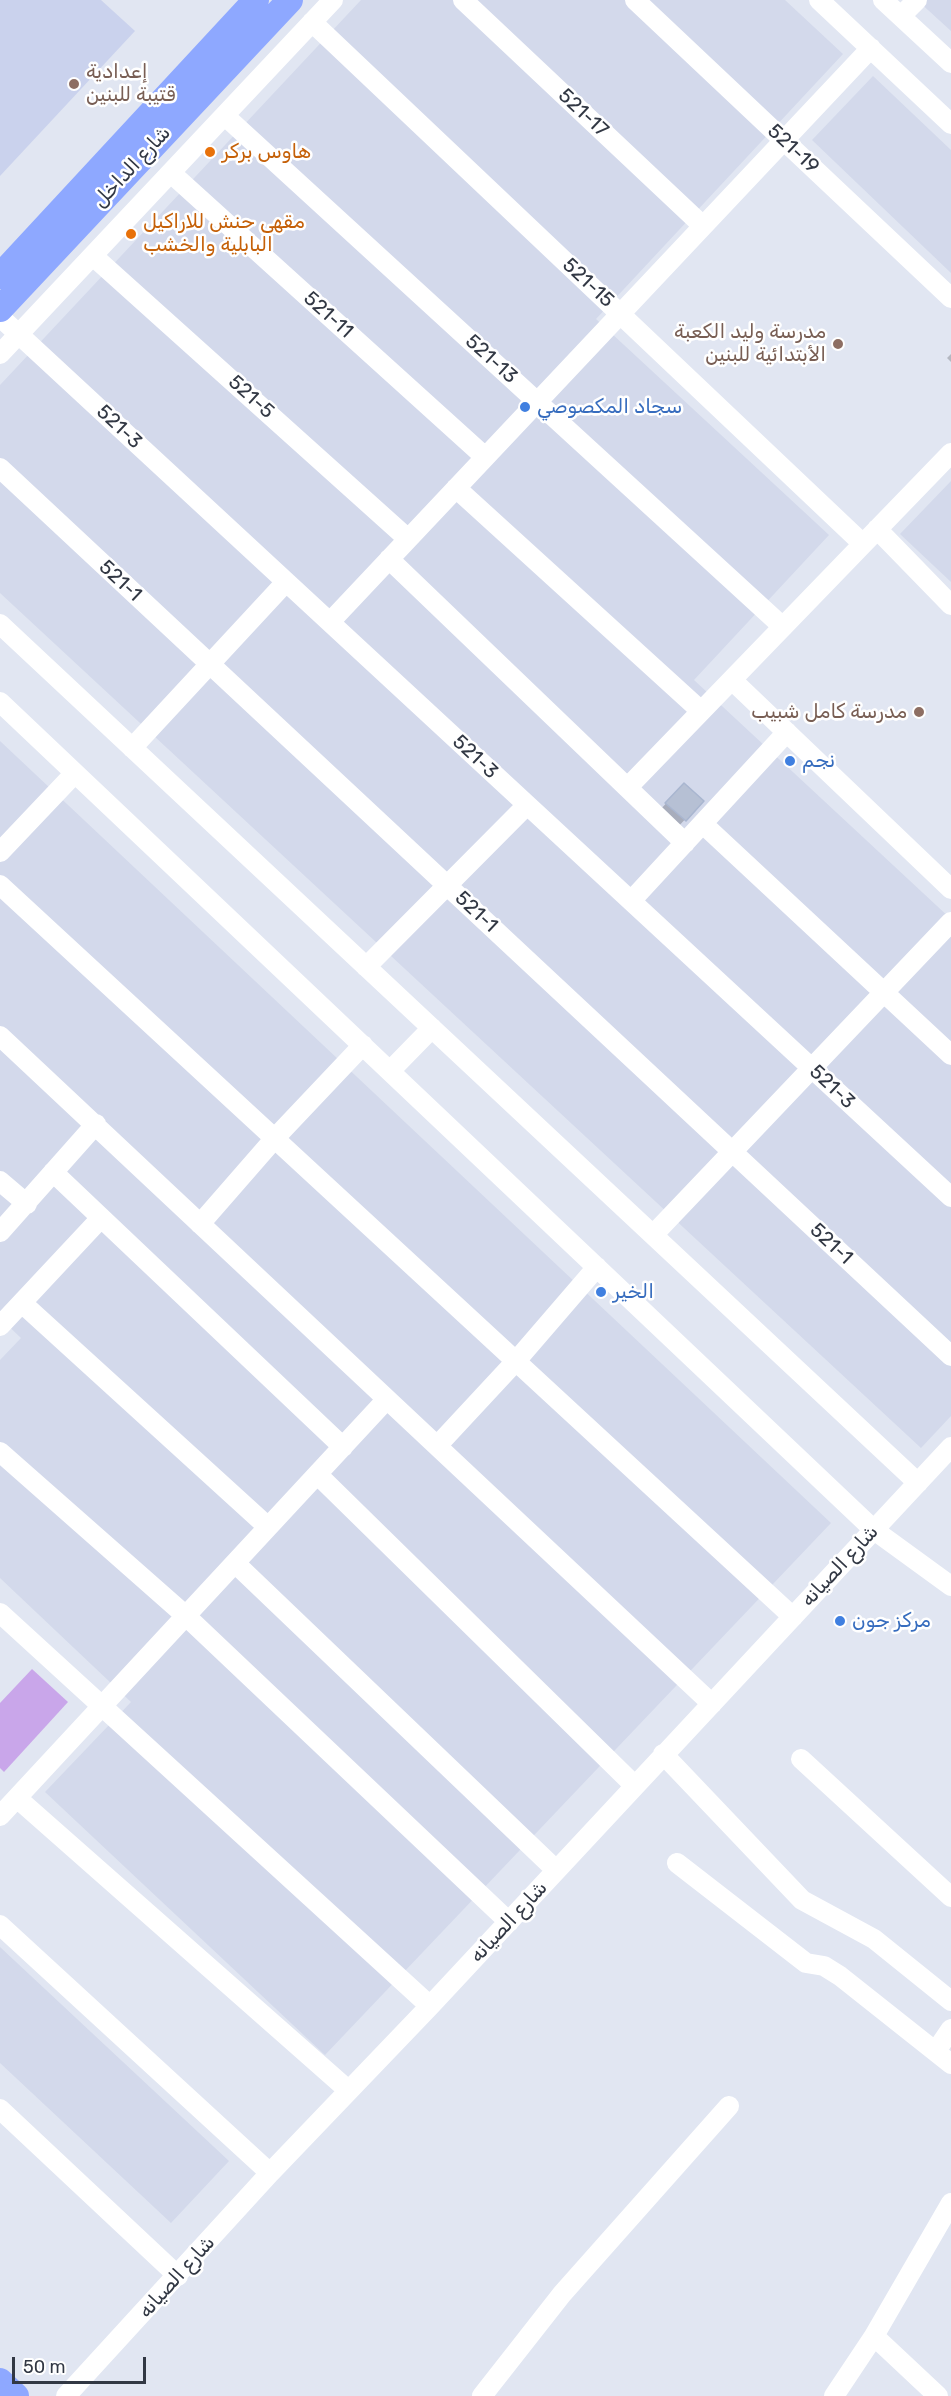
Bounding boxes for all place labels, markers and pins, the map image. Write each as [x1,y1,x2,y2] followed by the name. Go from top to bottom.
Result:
[86,60,175,107] place label: إعدادية قتيبة للبنين
[67,77,81,91] marker: إعدادية قتيبة للبنين
[222,140,311,164] place label: هاوس بركر
[203,145,217,159] marker: هاوس بركر
[143,210,305,257] place label: مقهى حنش للاراكيل البابلية والخشب
[124,227,138,241] marker: مقهى حنش للاراكيل البابلية والخشب
[674,320,826,367] place label: مدرسة وليد الكعبة الأبتدائية للبنين
[831,337,845,351] marker: مدرسة وليد الكعبة الأبتدائية للبنين
[537,395,682,419] place label: سجاد المكصوصي
[518,400,532,414] marker: سجاد المكصوصي
[751,700,907,724] place label: مدرسة كامل شبيب
[912,705,926,719] marker: مدرسة كامل شبيب
[802,749,835,773] place label: نجم
[783,754,797,768] marker: نجم
[613,1280,654,1304] place label: الخير
[594,1285,608,1299] marker: الخير
[852,1609,931,1633] place label: مركز جون
[833,1614,847,1628] marker: مركز جون

